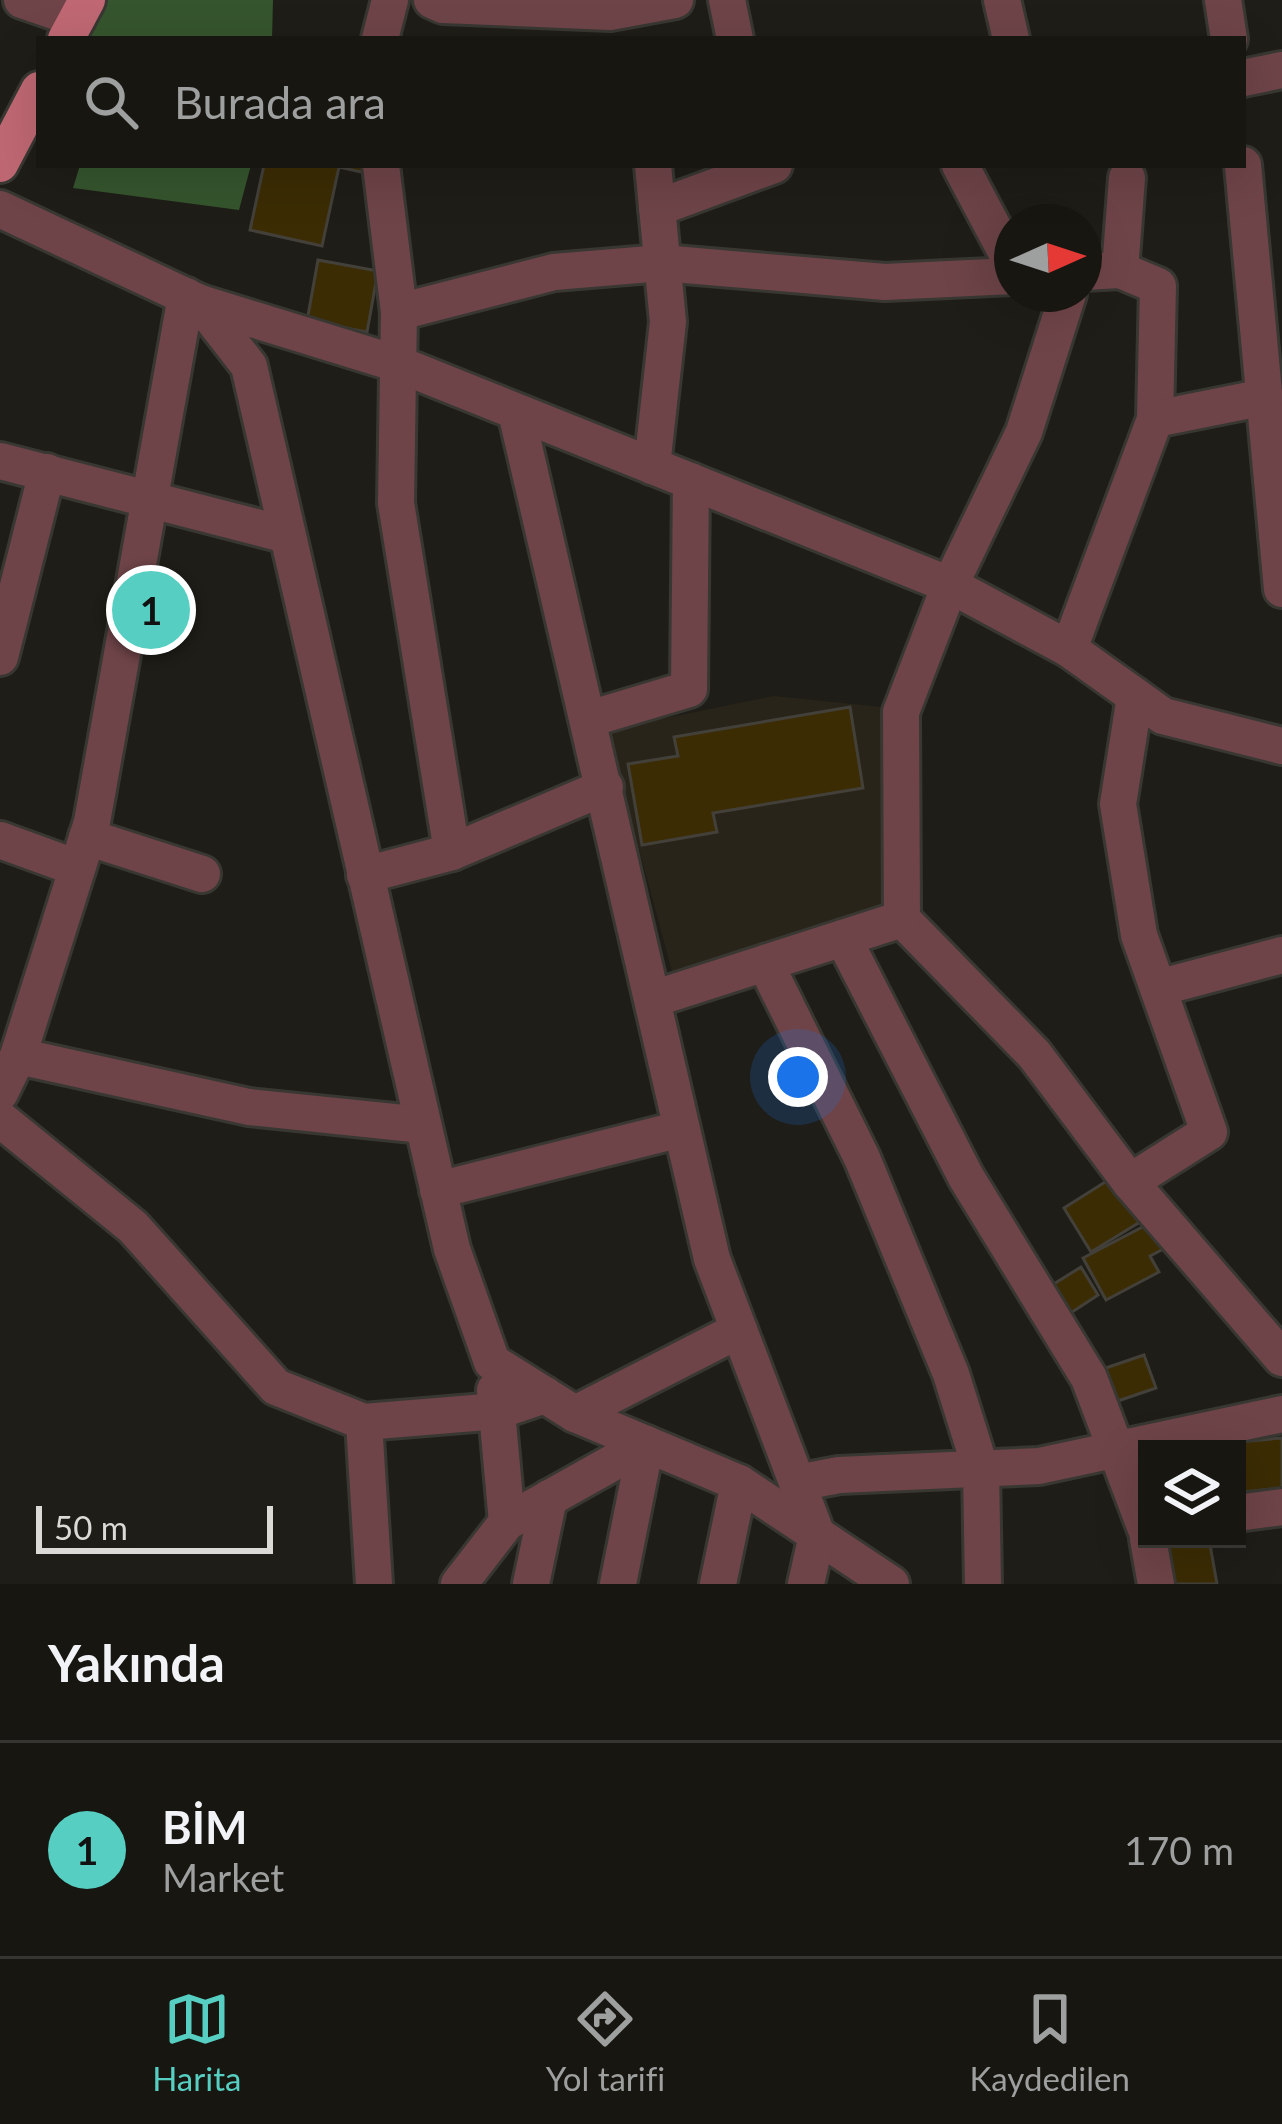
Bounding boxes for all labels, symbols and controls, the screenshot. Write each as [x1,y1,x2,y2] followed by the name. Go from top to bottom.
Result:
[36,36,1246,168] search box
[78,69,144,135] icon: search
[174,75,386,129] text: Burada ara
[994,204,1102,312] north arrow
[112,565,190,655] pin: 1
[768,1047,828,1107] your location
[1138,1440,1246,1548] map controls
[1138,1440,1246,1548] button: layers
[36,1500,273,1553] scale bar
[54,1507,128,1547] text: 50 m
[48,1632,225,1693] text: Yakında
[162,1800,248,1854] text: BİM
[76,1827,98,1873] text: 1
[1124,1827,1234,1873] text: 170 m
[162,1854,284,1900] text: Market
[152,1986,241,2098] tab: Harita
[546,1986,665,2098] tab: Yol tarifi
[970,1986,1130,2098] tab: Kaydedilen

